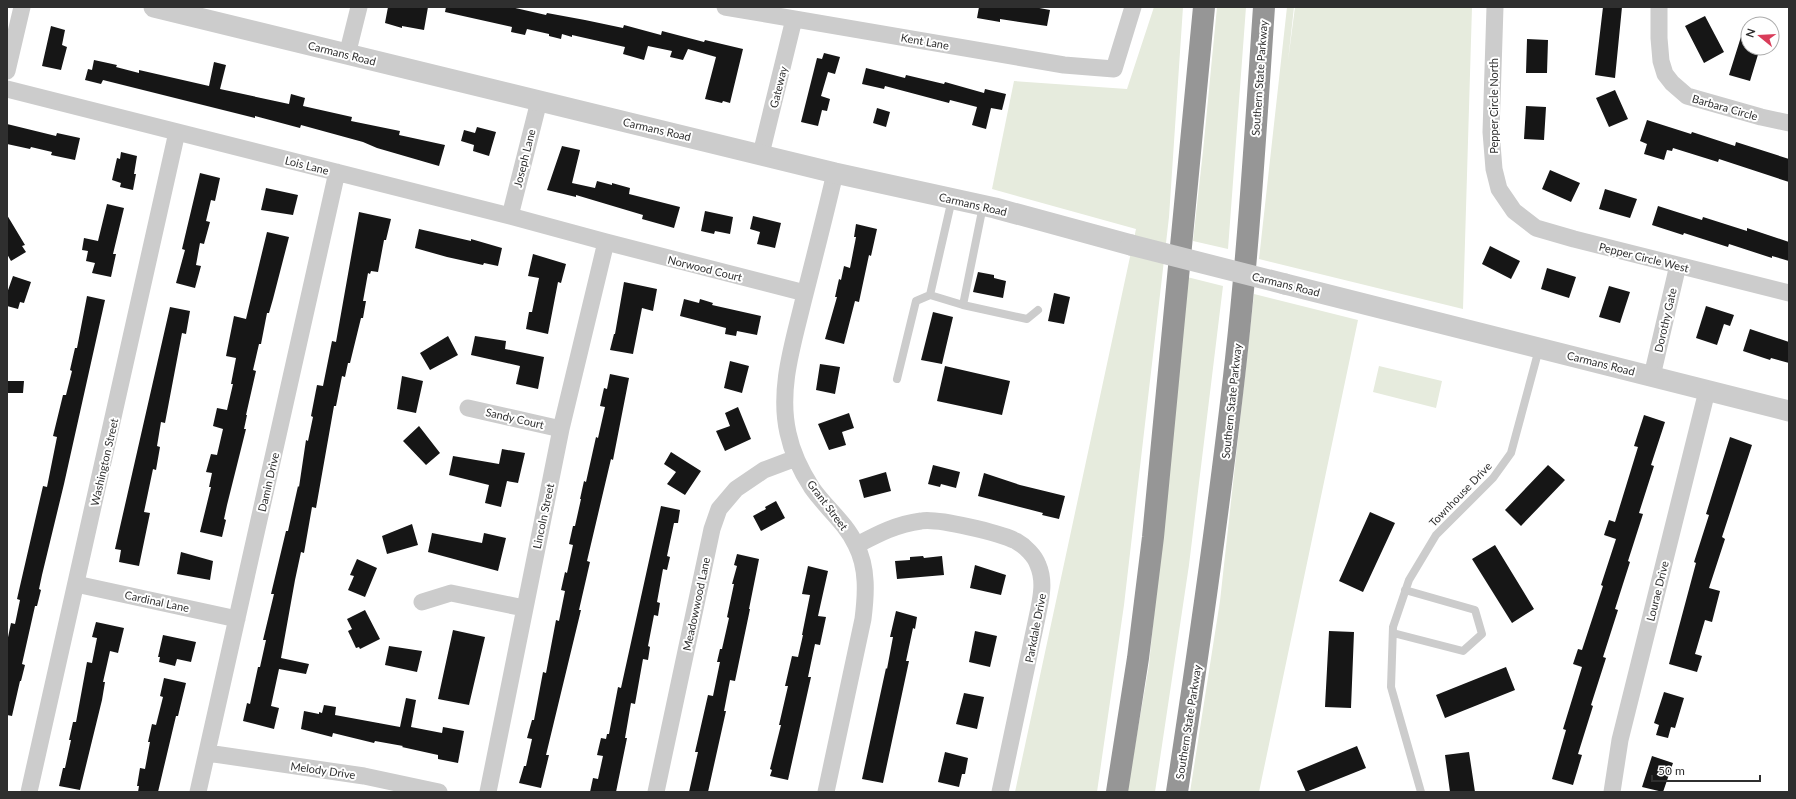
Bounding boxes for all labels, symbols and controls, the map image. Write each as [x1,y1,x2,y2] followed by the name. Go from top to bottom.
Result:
[1740,16,1780,56] north arrow
[1248,19,1270,136] street label: Southern State Parkway
[1743,27,1758,39] text: N
[900,30,950,52] street label: Kent Lane
[307,38,377,68] street label: Carmans Road
[1487,58,1500,154] street label: Pepper Circle North
[767,64,790,109] street label: Gateway
[1691,91,1760,123] street label: Barbara Circle
[622,115,692,143] street label: Carmans Road
[511,127,538,188] street label: Joseph Lane
[284,153,330,177] street label: Lois Lane
[938,190,1008,218] street label: Carmans Road
[1598,240,1690,274] street label: Pepper Circle West
[667,252,744,284] street label: Norwood Court
[1251,269,1321,299] street label: Carmans Road
[1651,286,1679,353] street label: Dorothy Gate
[1218,342,1244,459] street label: Southern State Parkway
[1566,348,1636,378] street label: Carmans Road
[485,405,545,431] street label: Sandy Court
[88,417,120,507] street label: Washington Street
[255,451,281,513] street label: Damin Drive
[1426,459,1494,529] street label: Townhouse Drive
[805,477,851,533] street label: Grant Street
[530,482,556,550] street label: Lincoln Street
[680,556,712,652] street label: Meadowwood Lane
[1643,559,1671,623] street label: Lourae Drive
[124,588,191,614] street label: Cardinal Lane
[1022,592,1048,664] street label: Parkdale Drive
[1173,663,1204,780] street label: Southern State Parkway
[1652,757,1760,783] scale bar
[290,759,356,781] street label: Melody Drive
[1658,763,1685,778] text: 50 m

